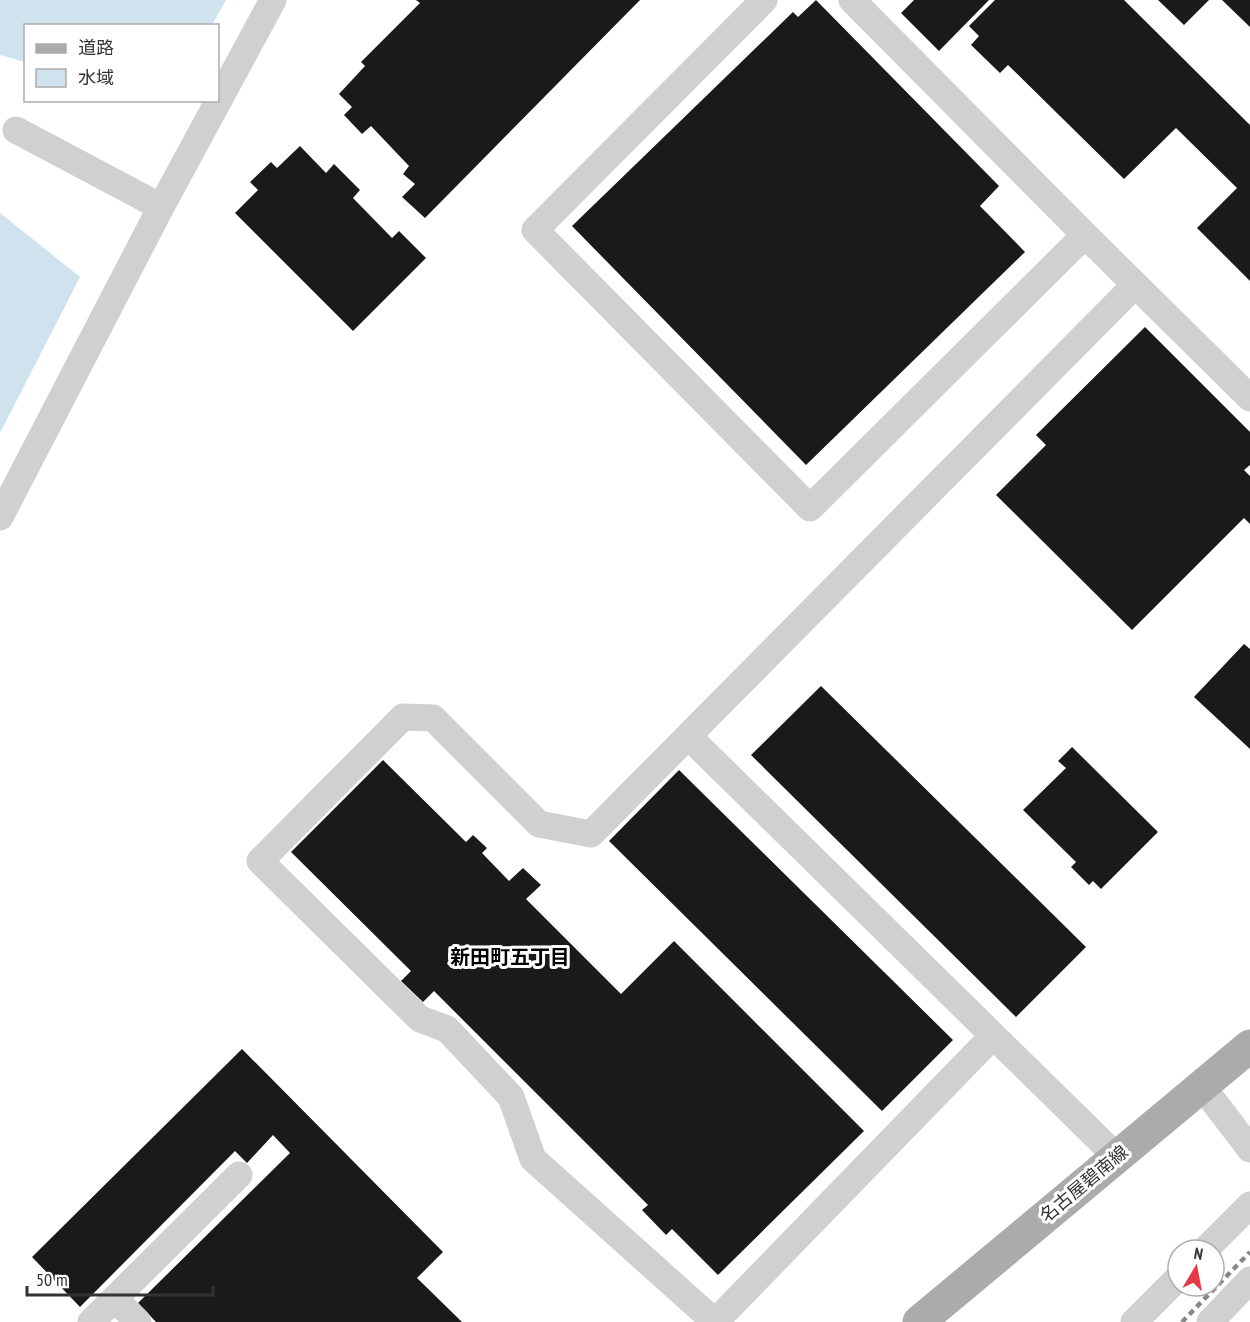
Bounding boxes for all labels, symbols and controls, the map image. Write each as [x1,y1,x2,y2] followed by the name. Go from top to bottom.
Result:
[24,24,219,102] legend
[78,36,114,59] text: 道路
[78,66,114,89] text: 水域
[450,944,570,970] district label: 新田町五丁目
[1035,1140,1132,1227] street label: 名古屋碧南線
[1166,1238,1226,1298] north arrow
[1193,1243,1205,1264] text: N
[27,1259,213,1297] scale bar
[36,1268,68,1291] text: 50 m

